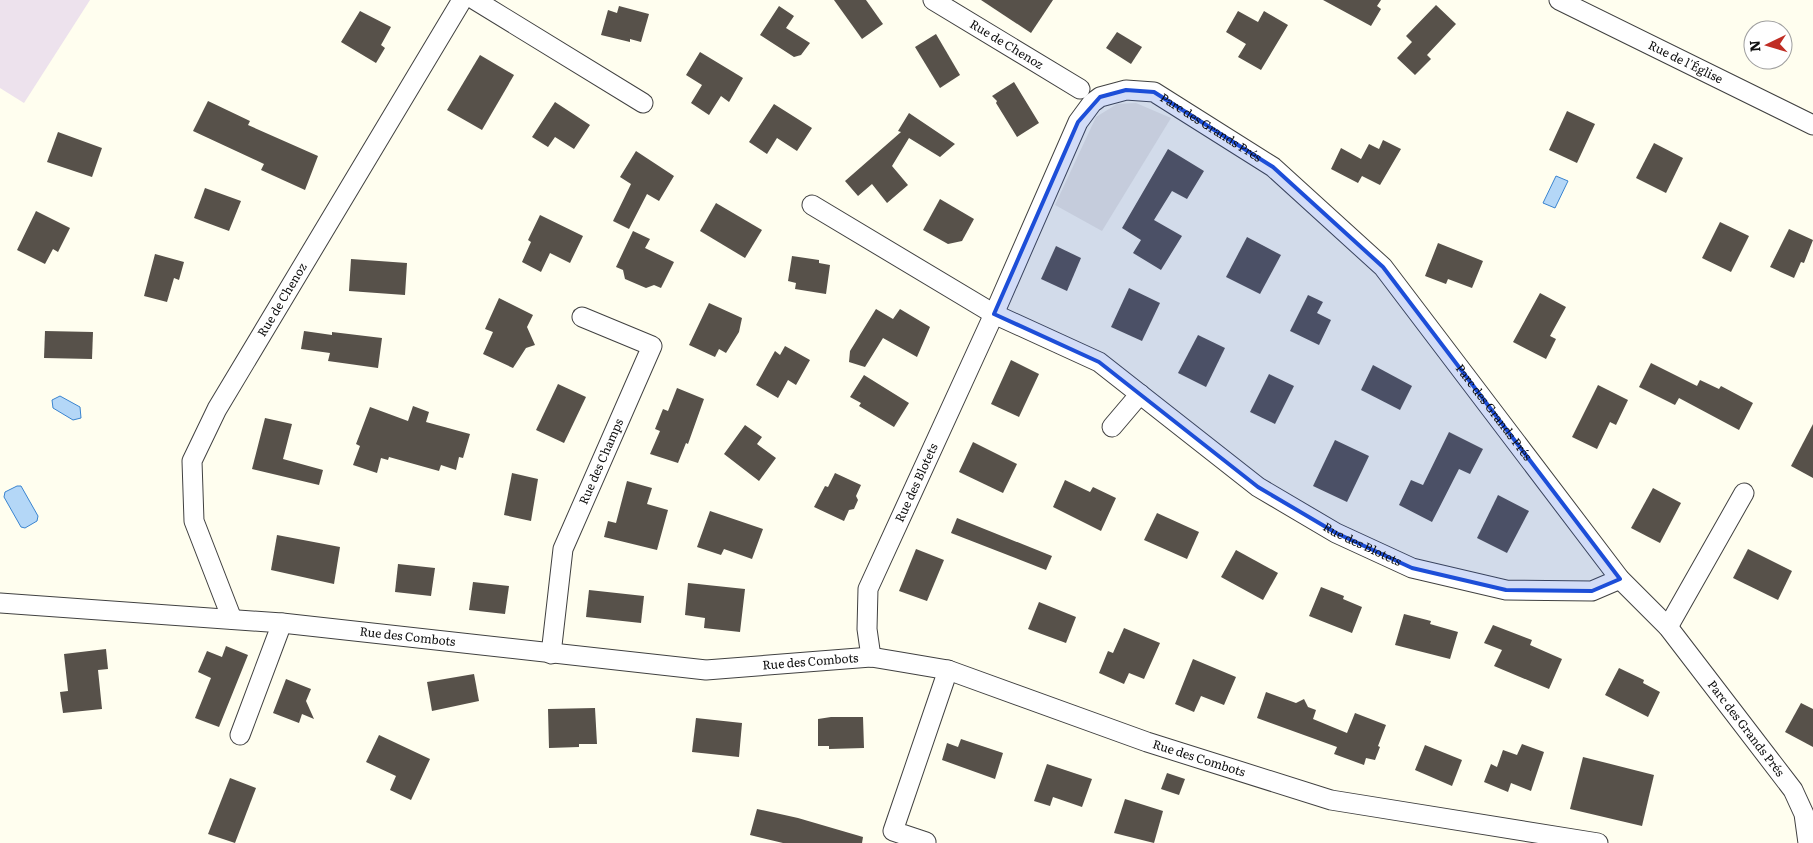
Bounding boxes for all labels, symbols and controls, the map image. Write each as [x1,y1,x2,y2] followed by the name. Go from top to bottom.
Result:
[967,14,1047,73] street label: Rue de Chenoz
[1743,20,1793,70] north arrow
[1646,35,1726,87] street label: Rue de l'Église
[1744,39,1765,53] text: N
[1157,88,1266,166] street label: Parc des Grands Prés
[252,259,311,340] street label: Rue de Chenoz
[1452,360,1537,464] street label: Parc des Grands Prés
[574,415,627,507] street label: Rue des Champs
[890,440,942,525] street label: Rue des Blotets
[1320,517,1405,570] street label: Rue des Blotets
[359,622,457,650] street label: Rue des Combots
[762,648,860,674] street label: Rue des Combots
[1704,676,1790,780] street label: Parc des Grands Prés
[1151,734,1248,781] street label: Rue des Combots

